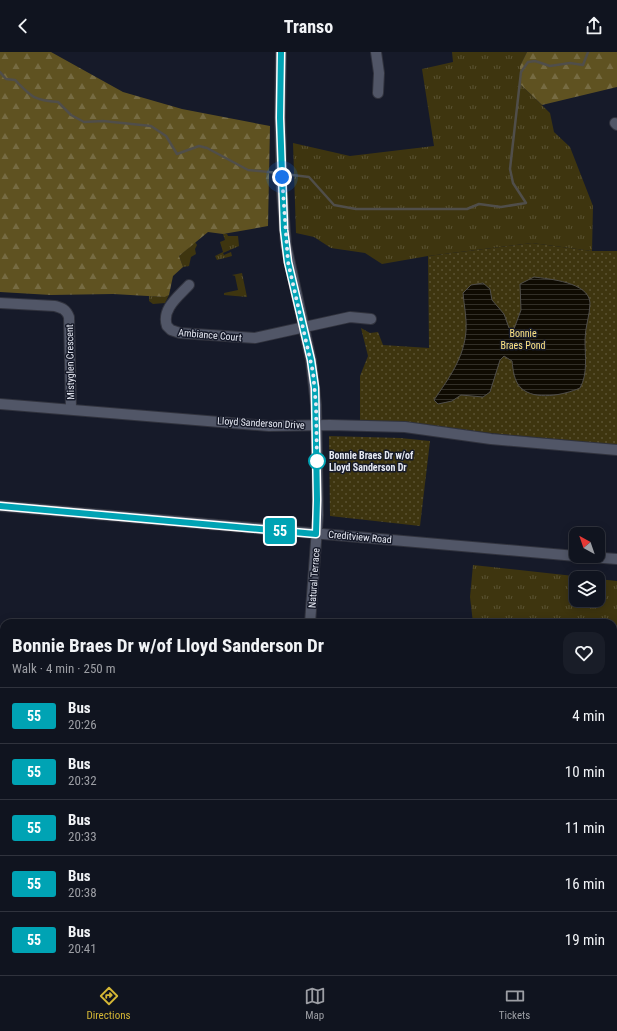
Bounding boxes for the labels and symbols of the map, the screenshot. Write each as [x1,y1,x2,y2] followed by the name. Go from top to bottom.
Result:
[272,167,292,187] your location
[64,324,76,400] street label: Mistyglen Crescent
[178,327,242,343] street label: Ambiance Court
[501,328,546,351] park label: Bonnie Braes Pond
[217,415,305,431] street label: Lloyd Sanderson Drive
[329,450,414,473] place label: Bonnie Braes Dr w/of Lloyd Sanderson Dr
[308,452,326,470] marker: Bonnie Braes Dr w/of Lloyd Sanderson Dr
[262,518,298,544] line badge: 55
[569,527,605,563] north arrow
[328,529,392,545] street label: Creditview Road
[306,547,322,608] street label: Natural Terrace

